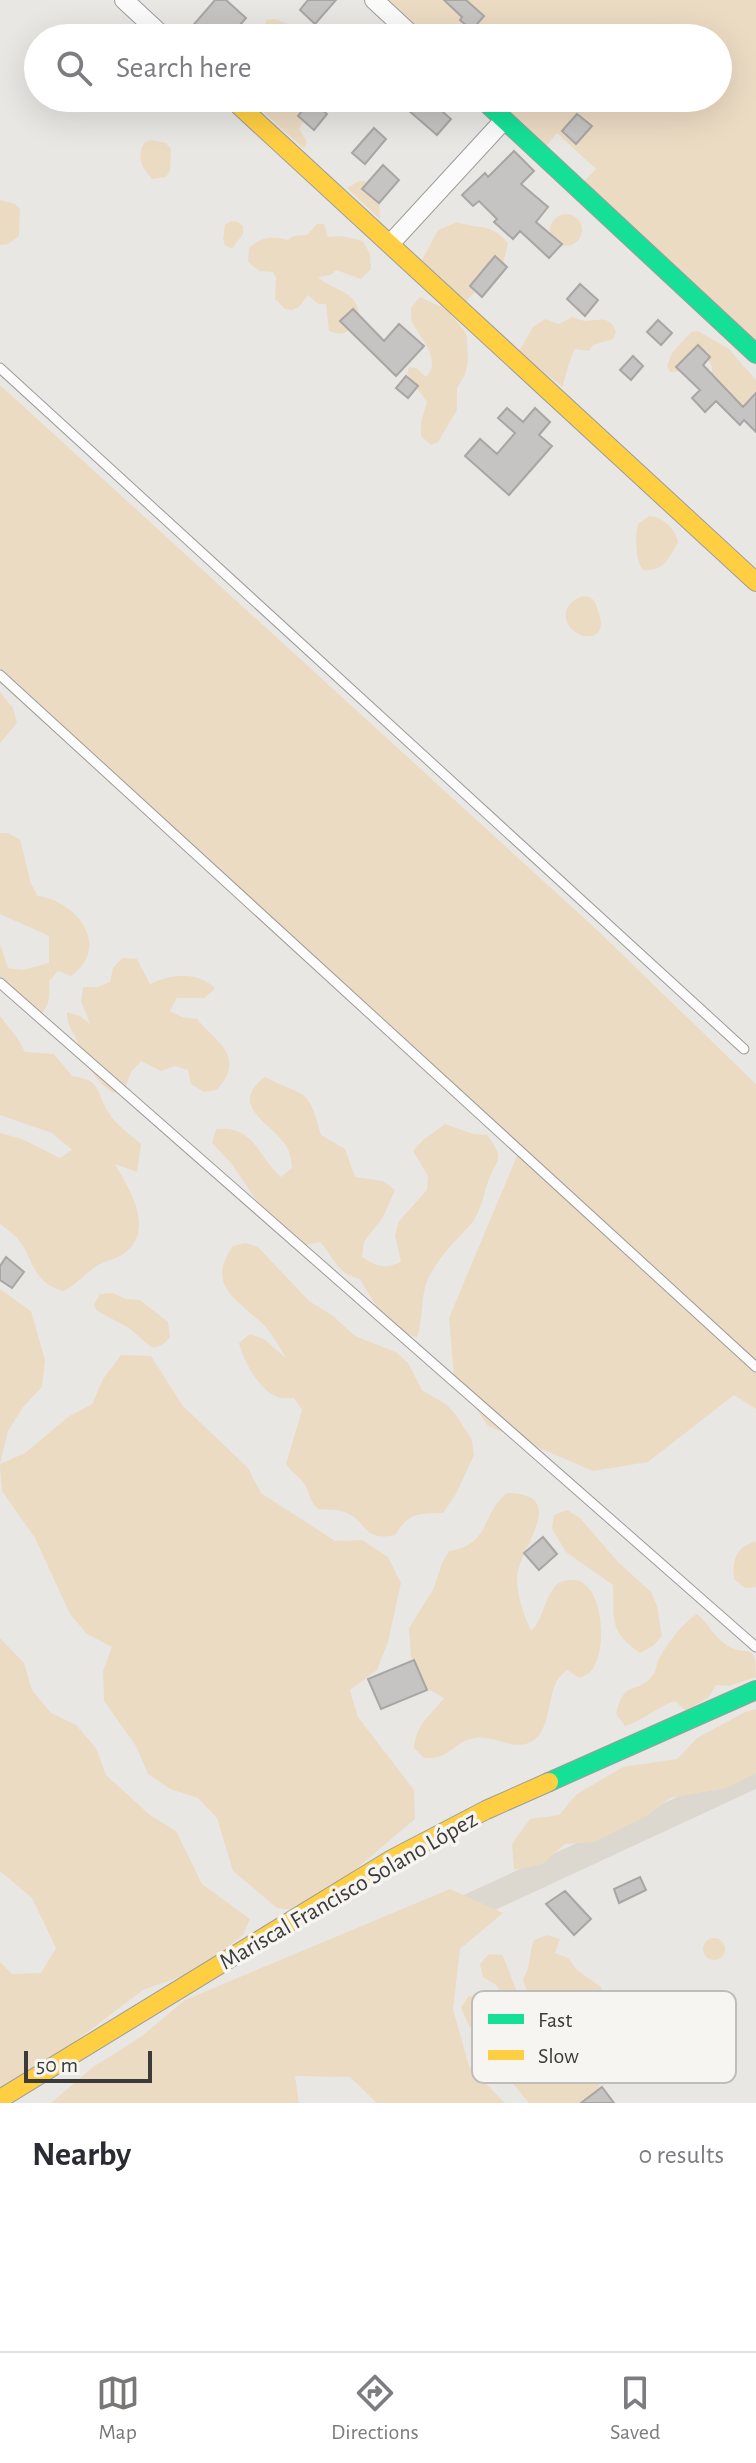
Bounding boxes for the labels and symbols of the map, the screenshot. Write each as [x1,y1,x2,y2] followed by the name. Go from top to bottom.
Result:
[216,1807,482,1975] street label: Mariscal Francisco Solano López
[472,1991,736,2083] legend
[538,2009,572,2031] text: Fast
[538,2045,579,2067] text: Slow
[24,2047,152,2083] scale bar

